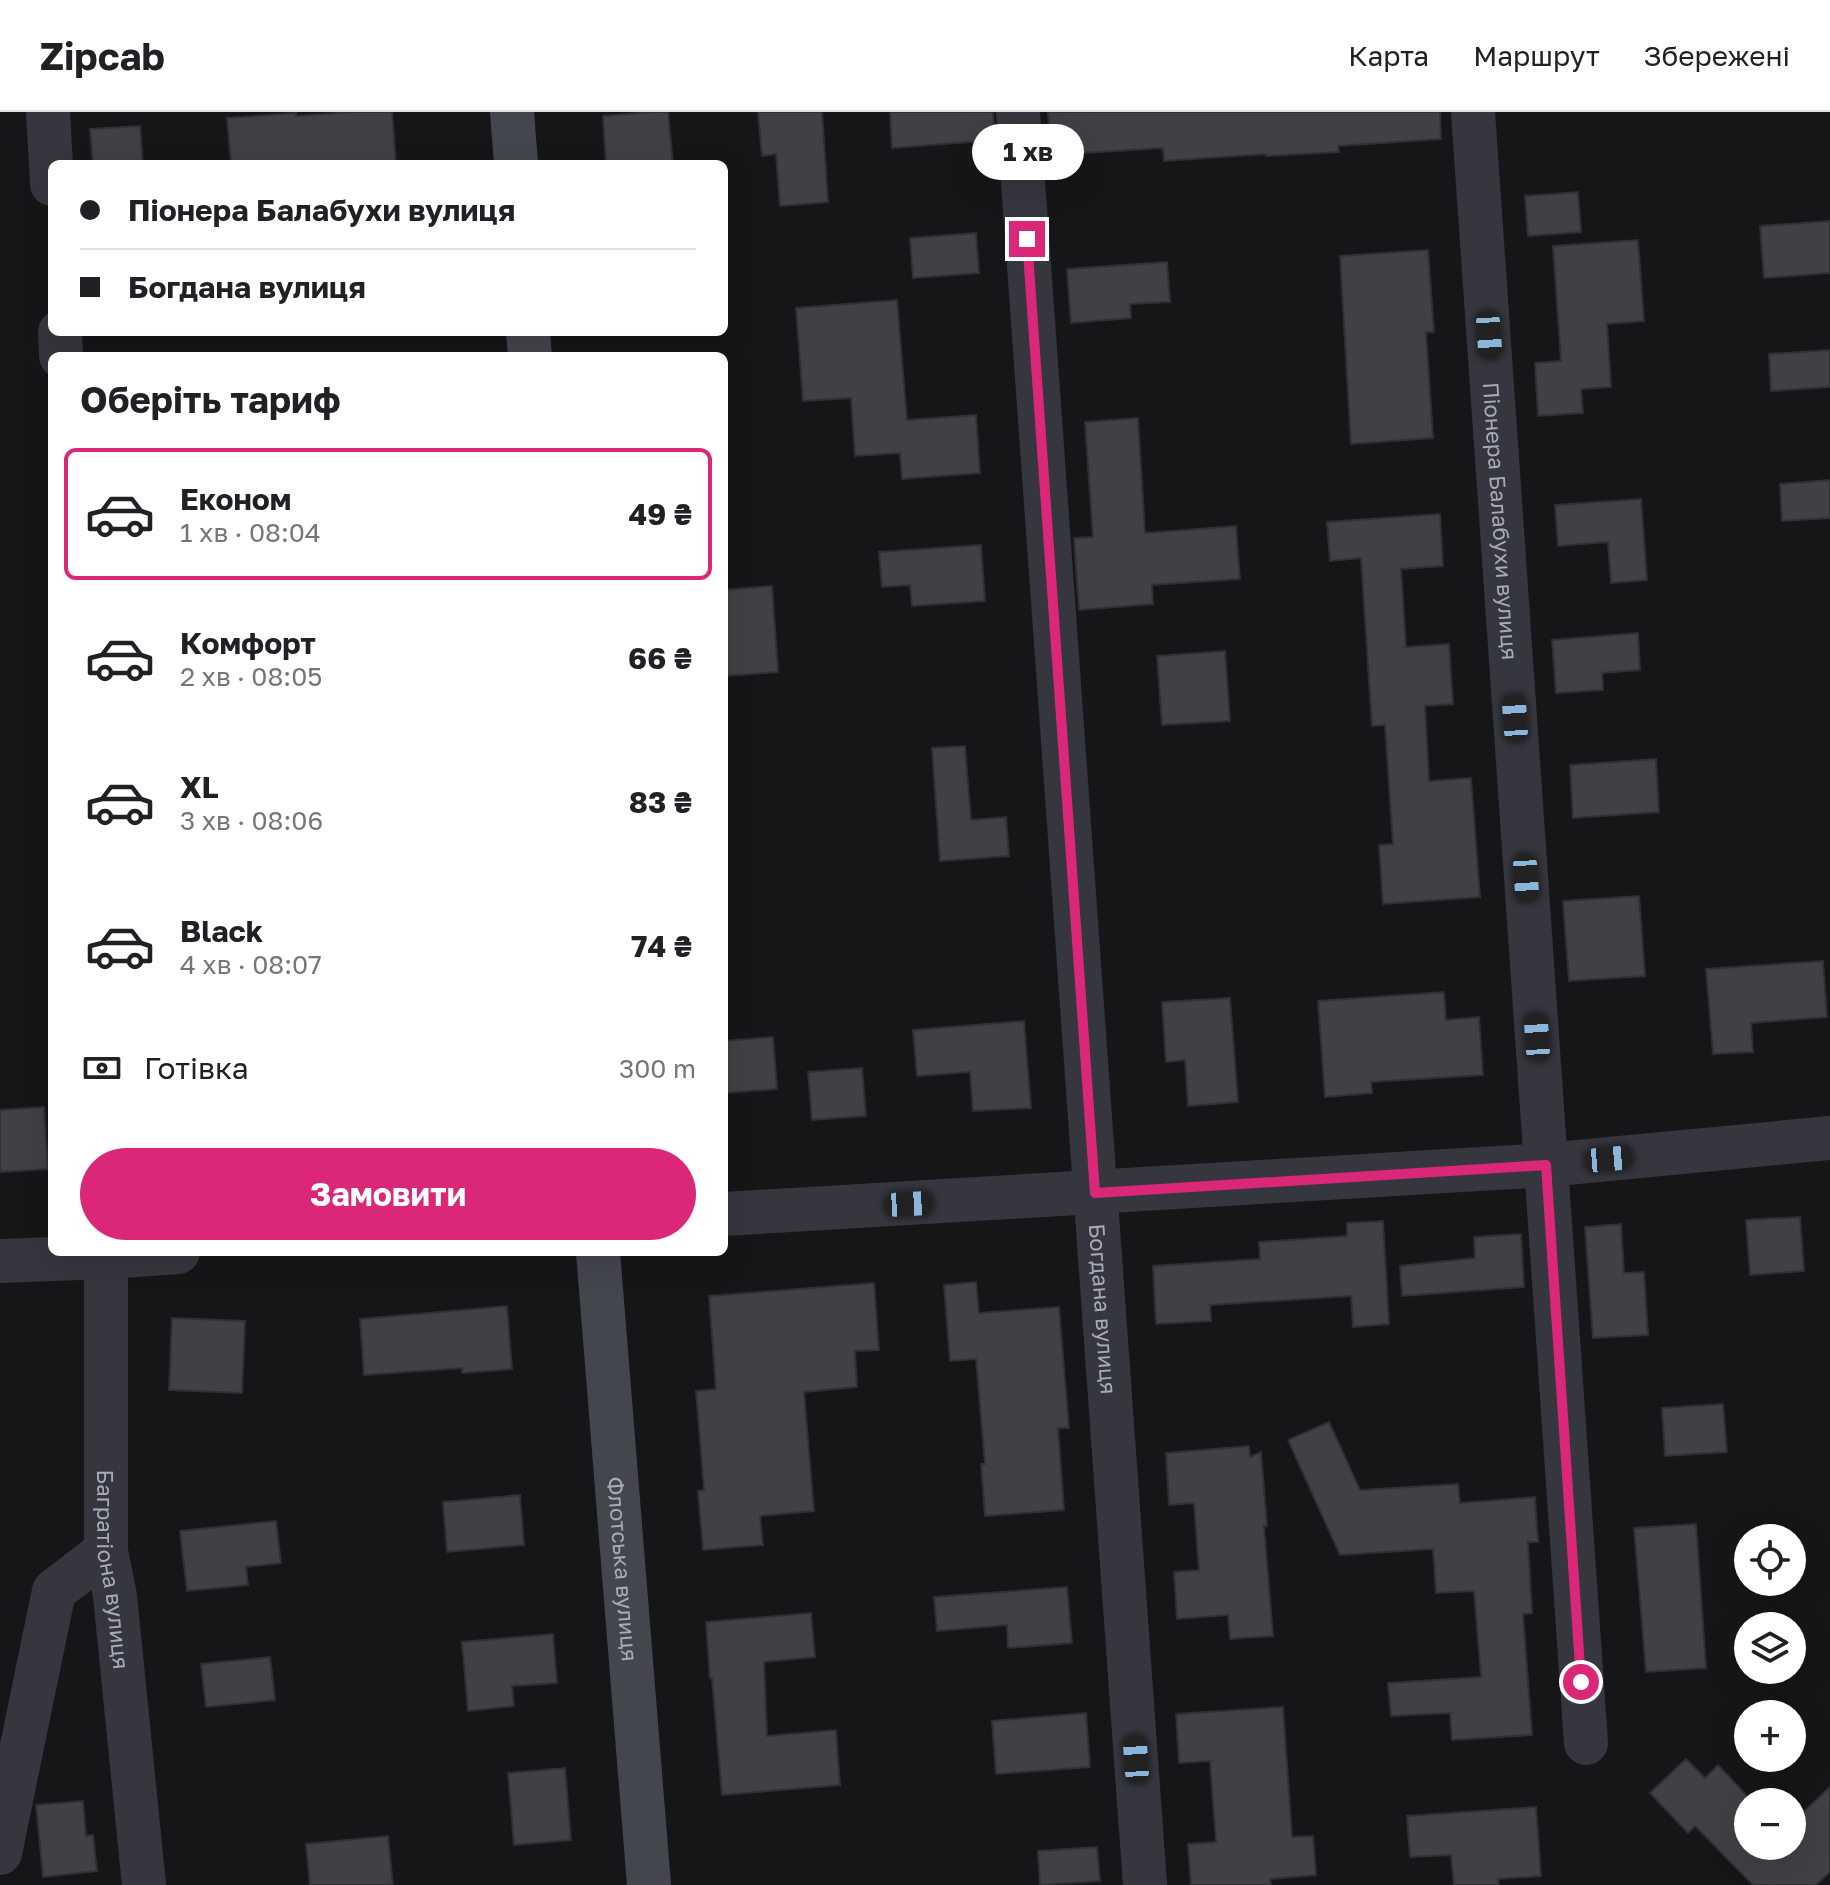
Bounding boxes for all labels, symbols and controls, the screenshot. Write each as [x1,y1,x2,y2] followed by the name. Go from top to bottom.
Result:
[40,33,165,78] text: Zipcab
[1348,39,1429,72] text: Карта
[1473,39,1600,72] text: Маршрут
[1644,39,1790,72] text: Збережені
[971,123,1083,179] callout: 1 хв
[1003,136,1053,167] text: 1 хв
[128,192,515,228] text: Піонера Балабухи вулиця
[1009,221,1045,257] route end
[128,269,366,305] text: Богдана вулиця
[1475,310,1503,360] car
[80,378,341,421] text: Оберіть тариф
[1478,381,1524,661] street label: Піонера Балабухи вулиця
[84,478,156,550] icon: car
[180,481,291,517] text: Економ
[628,496,692,532] text: 49 ₴
[180,517,321,548] text: 1 хв · 08:04
[84,622,156,694] icon: car
[180,625,316,661] text: Комфорт
[628,640,692,676] text: 66 ₴
[180,661,322,692] text: 2 хв · 08:05
[1501,693,1529,743] car
[84,766,156,838] icon: car
[180,769,219,805] text: XL
[629,784,692,820] text: 83 ₴
[180,805,323,836] text: 3 хв · 08:06
[1512,853,1540,903] car
[84,910,156,982] icon: car
[180,913,263,949] text: Black
[631,928,692,964] text: 74 ₴
[180,949,322,980] text: 4 хв · 08:07
[1523,1012,1551,1062] car
[80,1046,124,1090] icon: cash
[144,1050,249,1086] text: Готівка
[619,1053,696,1084] text: 300 m
[1584,1145,1634,1173] car
[80,1148,696,1240] button: Замовити
[884,1191,934,1217] car
[1084,1223,1123,1395] street label: Богдана вулиця
[92,1470,136,1671] street label: Багратіона вулиця
[603,1476,644,1662] street label: Флотська вулиця
[1734,1524,1806,1860] map controls
[1734,1524,1806,1596] button: locate
[1734,1612,1806,1684] button: layers
[1563,1664,1599,1700] route start
[1734,1700,1806,1772] button: +
[1122,1734,1150,1784] car
[1734,1788,1806,1860] button: −

